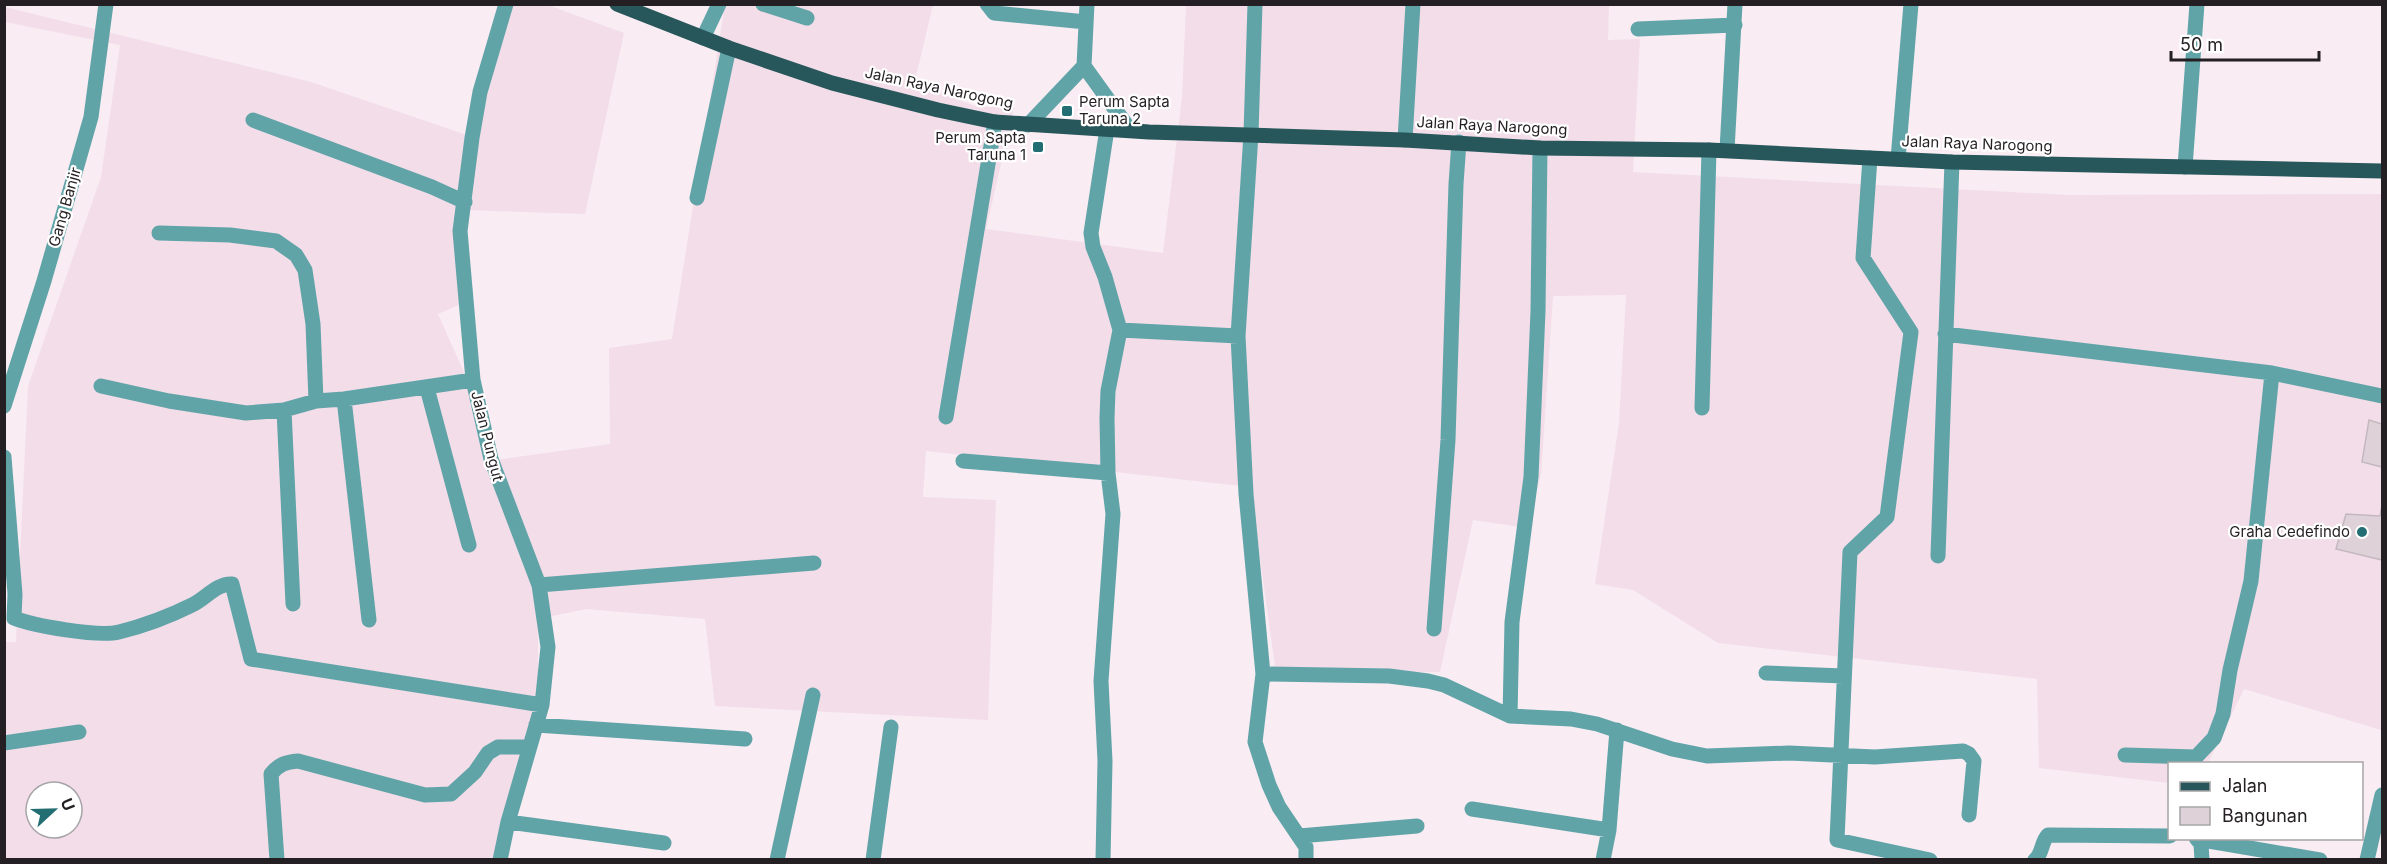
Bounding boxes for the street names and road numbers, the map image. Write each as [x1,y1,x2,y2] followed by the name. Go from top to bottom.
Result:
[863,62,1015,113] street label: Jalan Raya Narogong
[1416,112,1568,139] street label: Jalan Raya Narogong
[1901,131,2053,156] street label: Jalan Raya Narogong
[44,165,85,249] street label: Gang Banjir
[467,389,508,483] street label: Jalan Pungut

